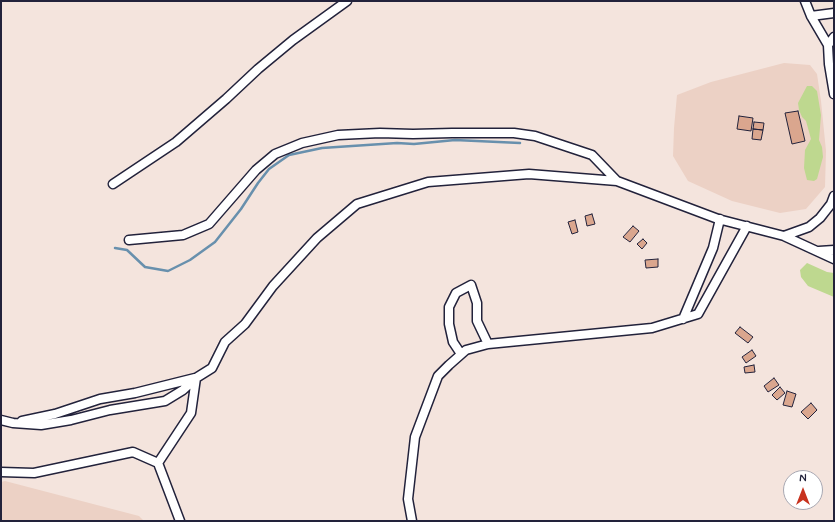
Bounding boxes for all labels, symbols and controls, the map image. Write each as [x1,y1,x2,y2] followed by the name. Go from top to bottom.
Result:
[783,470,823,510] north arrow
[799,472,807,486] text: N

